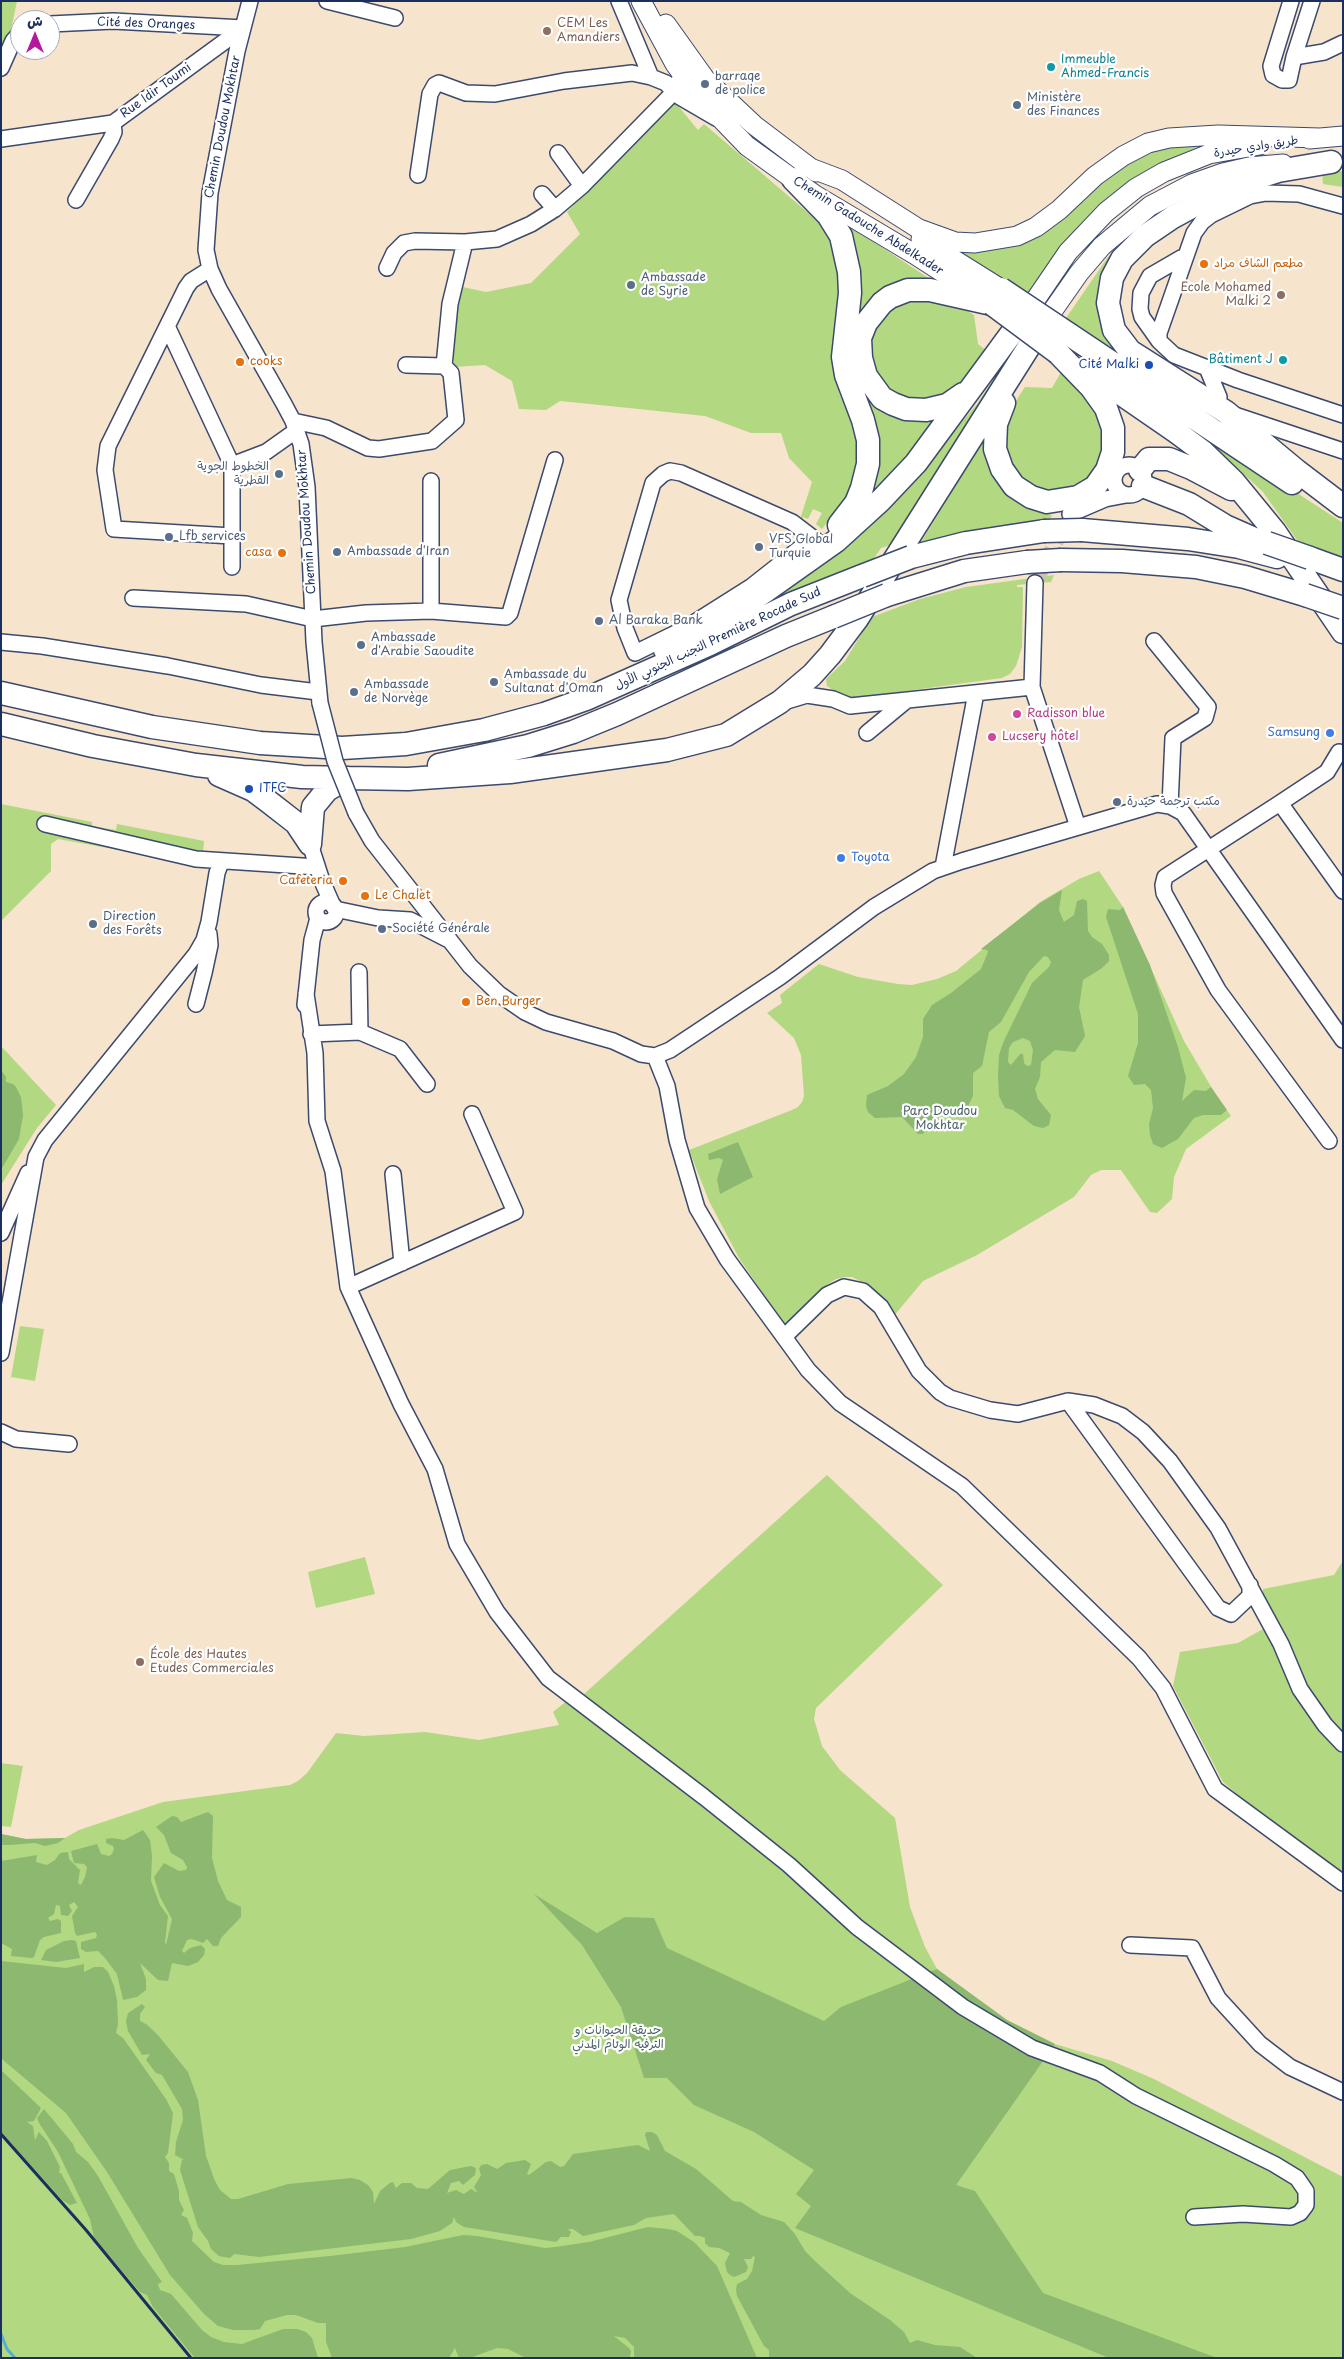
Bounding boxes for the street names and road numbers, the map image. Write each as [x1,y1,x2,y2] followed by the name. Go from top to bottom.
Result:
[97,15,195,33] street label: Cité des Oranges
[202,54,244,200] street label: Chemin Doudou Mokhtar
[118,60,194,122] street label: Rue Idir Toumi
[1213,133,1299,161] street label: طريق وادي حيدرة
[790,174,946,278] street label: Chemin Gadouche Abdelkader
[295,449,319,595] street label: Chemin Doudou Mokhtar
[613,585,823,693] street label: التجنب الجنوبي الأول Première Rocade Sud

